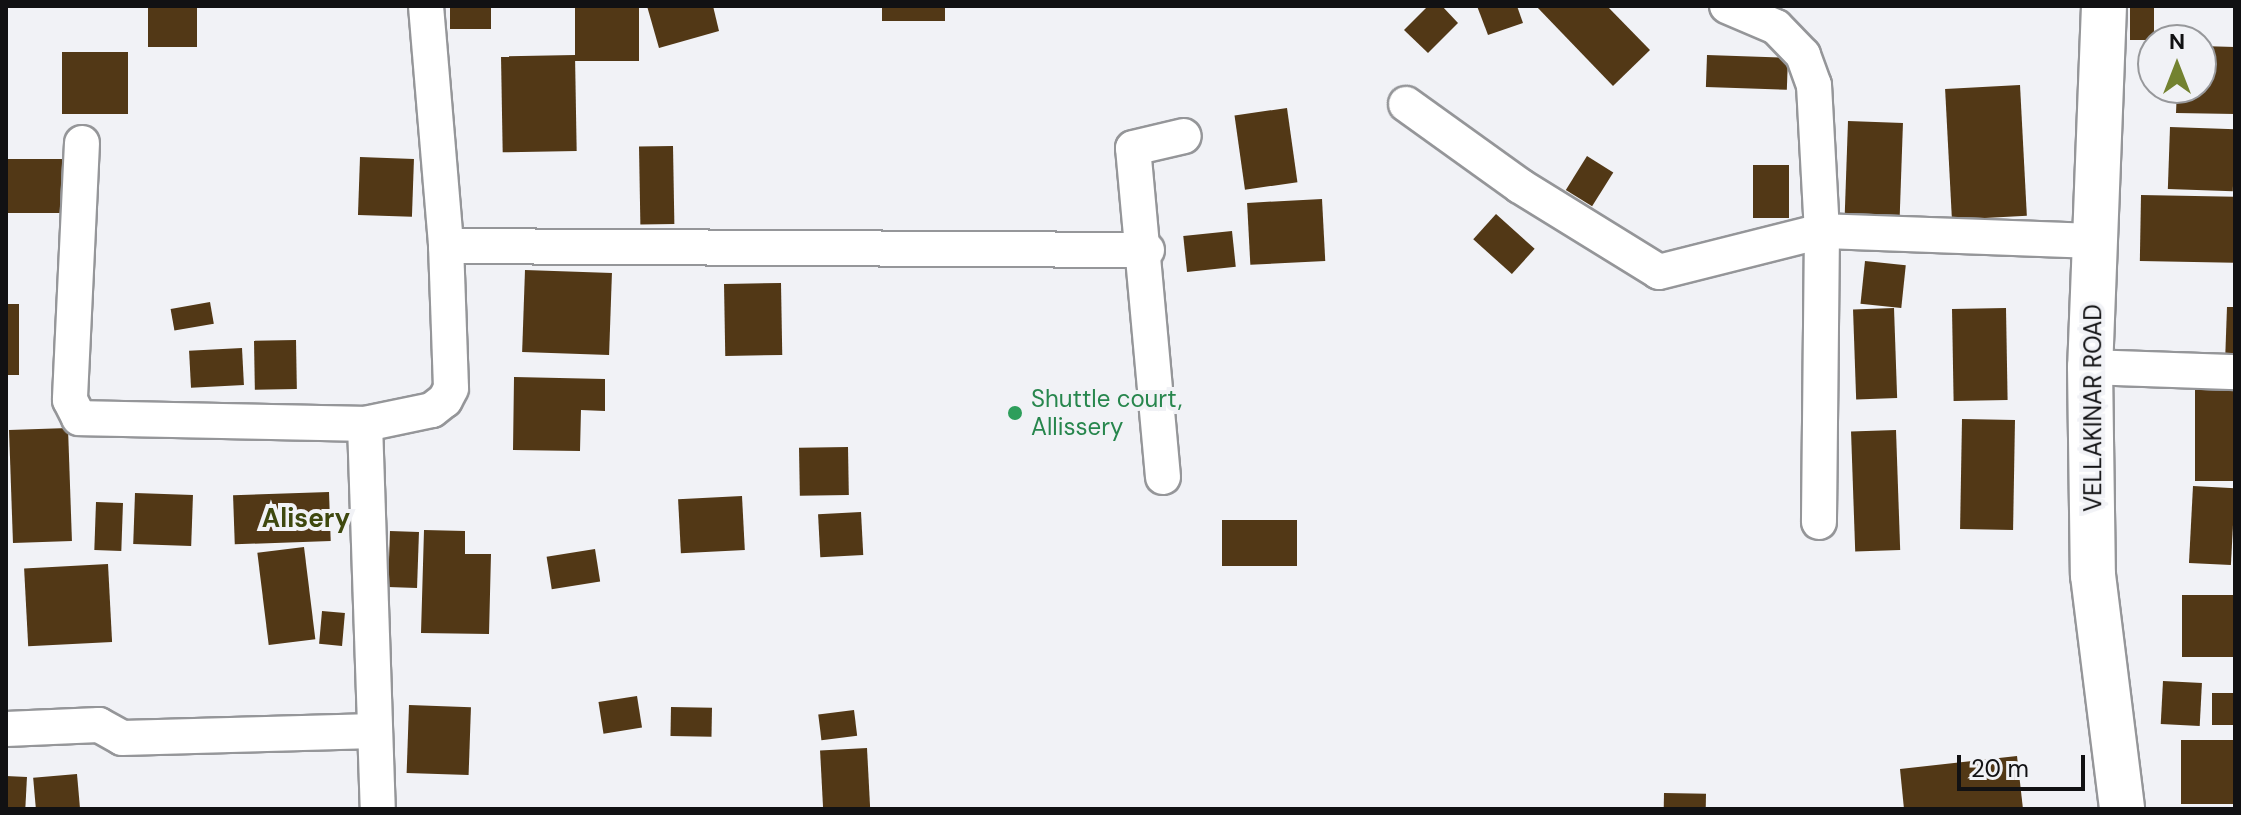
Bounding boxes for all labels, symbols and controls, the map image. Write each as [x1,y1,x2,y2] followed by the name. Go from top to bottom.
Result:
[2137,24,2217,104] north arrow
[2169,27,2185,56] text: N
[2079,304,2107,512] street label: VELLAKINAR ROAD
[1031,385,1182,441] place label: Shuttle court, Allissery
[1006,404,1024,422] marker: Shuttle court, Allissery
[262,503,350,535] district label: Alisery
[1961,739,2089,789] scale bar
[1971,753,2029,784] text: 20 m

